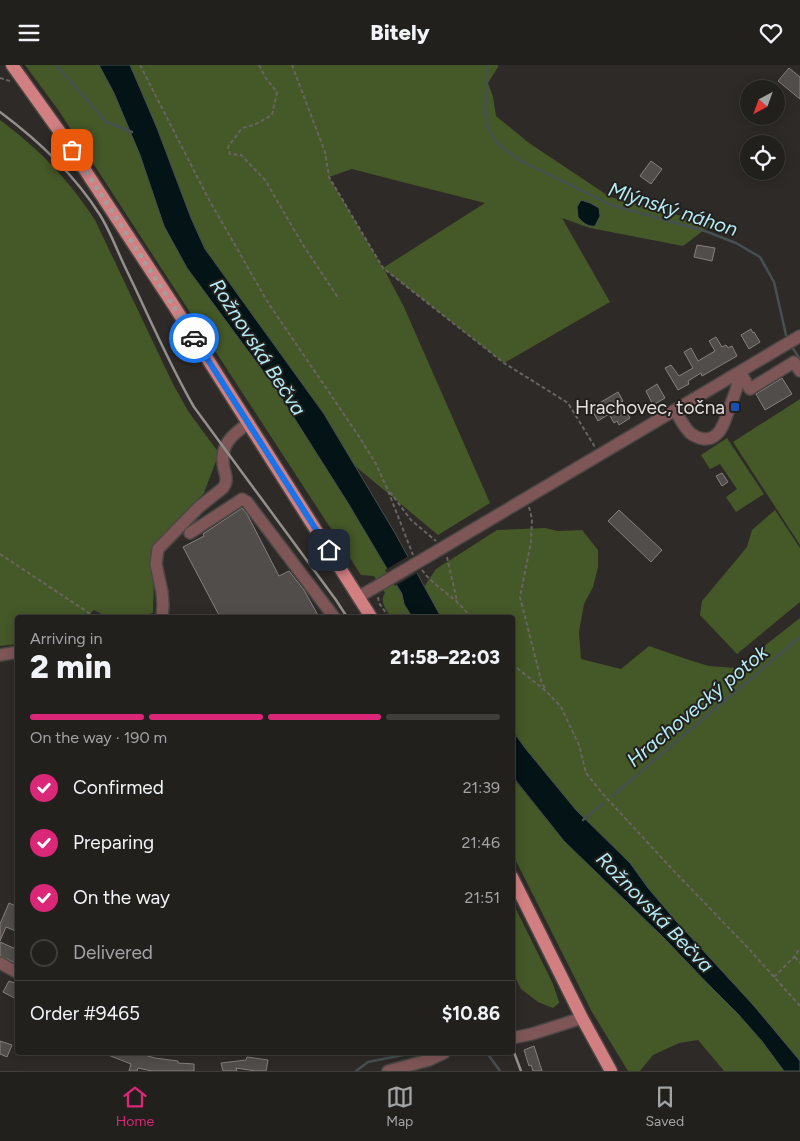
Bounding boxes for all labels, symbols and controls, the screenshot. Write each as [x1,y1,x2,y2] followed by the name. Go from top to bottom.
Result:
[15,19,43,47] icon: menu
[370,19,430,46] text: Bitely
[757,19,785,47] icon: heart
[740,80,785,125] north arrow
[740,80,785,180] map controls
[51,129,93,171] pin
[740,135,785,180] button: locate
[58,136,86,164] icon: bag
[605,177,741,241] water label: Mlýnský náhon
[205,274,311,420] water label: Rožnovská Bečva
[169,313,219,363] courier
[180,324,208,352] icon: car
[575,396,725,419] place label: Hrachovec, točna
[729,401,741,413] marker: Hrachovec, točna
[308,529,350,571] pin
[315,536,343,564] icon: home
[30,629,102,648] text: Arriving in
[622,639,773,772] water label: Hrachovecký potok
[390,646,500,669] text: 21:58–22:03
[30,648,112,686] text: 2 min
[30,728,167,747] text: On the way · 190 m
[30,774,58,802] icon: check
[73,776,164,799] text: Confirmed
[463,778,500,797] text: 21:39
[30,829,58,857] icon: check
[73,831,154,854] text: Preparing
[461,833,500,852] text: 21:46
[591,847,719,977] water label: Rožnovská Bečva
[30,884,58,912] icon: check
[73,886,170,909] text: On the way
[465,888,500,907] text: 21:51
[73,941,153,964] text: Delivered
[30,1002,140,1025] text: Order #9465
[442,1002,500,1025] text: $10.86
[116,1083,154,1130] tab: Home
[386,1083,414,1130] tab: Map
[646,1083,684,1130] tab: Saved

